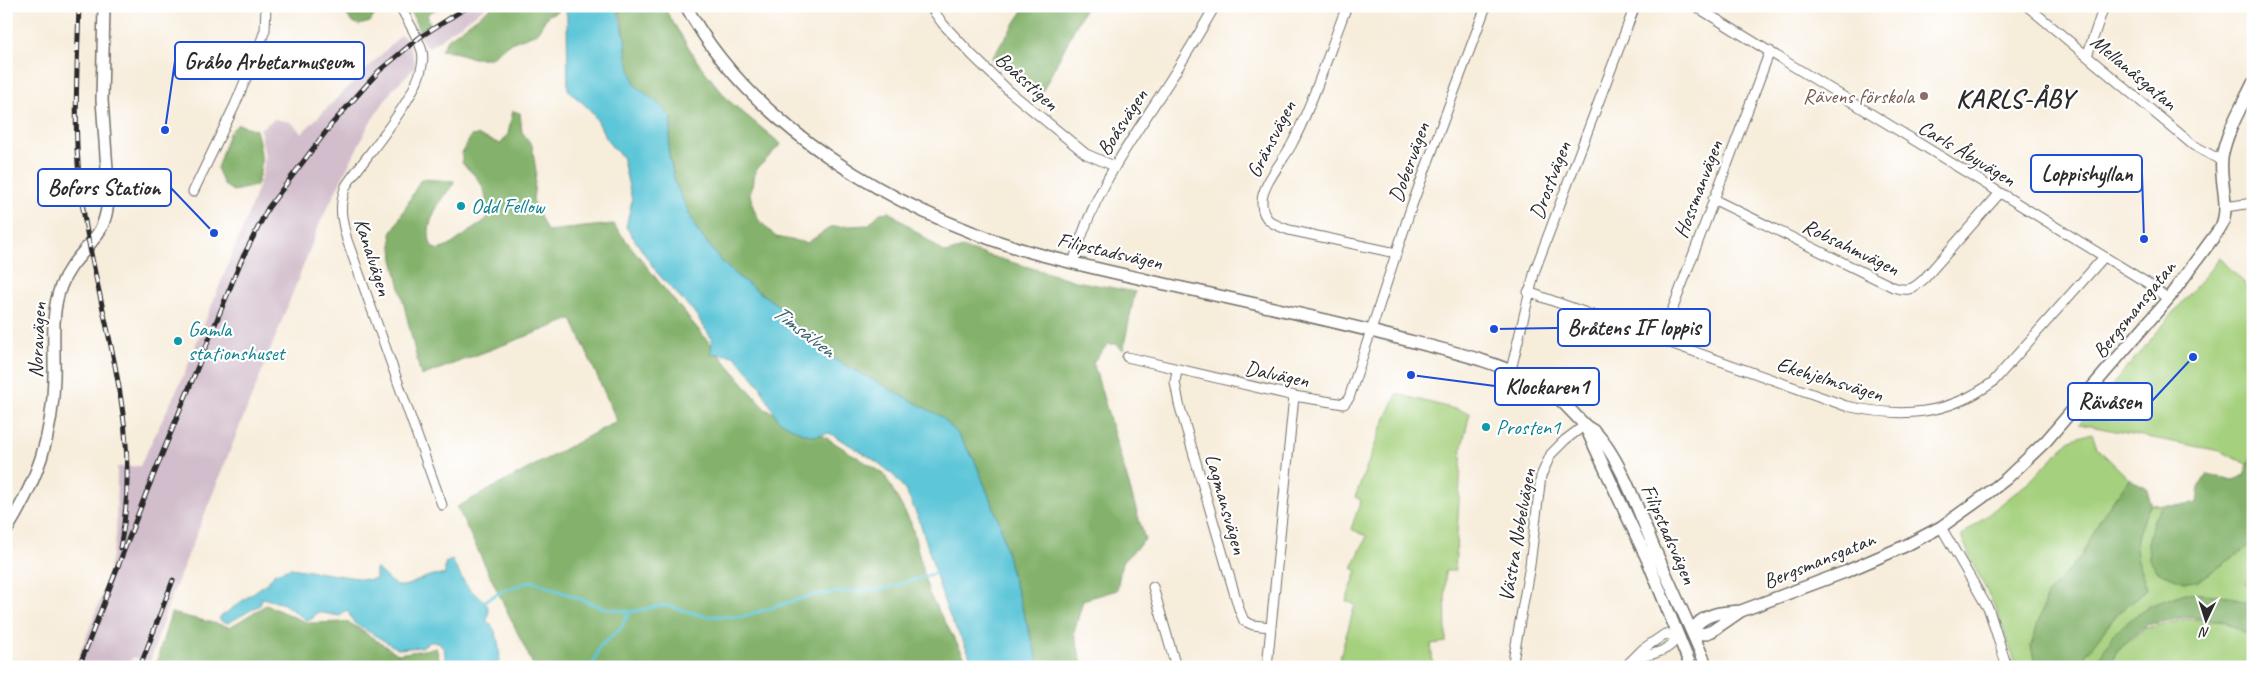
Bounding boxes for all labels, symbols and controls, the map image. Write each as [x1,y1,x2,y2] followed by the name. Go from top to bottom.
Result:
[2085,28,2183,116] street label: Mellanåsgatan
[175,42,364,79] callout: Gråbo Arbetarmuseum
[990,46,1065,117] street label: Boåsstigen
[184,48,355,76] text: Gråbo Arbetarmuseum
[1956,82,2079,115] district label: KARLS-ÅBY
[1091,83,1153,160] street label: Boåsvägen
[1803,83,1916,109] place label: Rävens förskola
[1918,90,1930,102] marker: Rävens förskola
[1240,95,1302,182] street label: Gränsvägen
[1914,114,2021,193] street label: Carls Åbyvägen
[1383,118,1436,206] street label: Dobervägen
[1667,136,1729,242] street label: Hossmanvägen
[1523,137,1577,223] street label: Drostvägen
[2031,155,2142,192] callout: Loppishyllan
[2041,160,2133,188] text: Loppishyllan
[38,169,171,206] callout: Bofors Station
[48,174,162,202] text: Bofors Station
[471,193,547,219] place label: Odd Fellow
[455,200,467,212] marker: Odd Fellow
[1798,212,1904,282] street label: Robsahmvägen
[348,215,398,300] street label: Kanalvägen
[1055,226,1166,276] street label: Filipstadsvägen
[2087,254,2182,363] street label: Bergsmansgatan
[767,298,843,365] water label: Timsälven
[22,301,52,379] street label: Noravägen
[1558,309,1710,346] callout: Bråtens IF loppis
[1568,314,1703,342] text: Bråtens IF loppis
[188,316,286,366] place label: Gamla stationshuset
[172,335,184,347] marker: Gamla stationshuset
[1774,351,1887,408] street label: Ekehjelmsvägen
[1243,355,1312,394] street label: Dalvägen
[1495,368,1599,405] callout: Klockaren1
[1505,373,1591,401] text: Klockaren1
[2068,383,2152,420] callout: Rävåsen
[2078,388,2143,416] text: Rävåsen
[1496,414,1562,440] place label: Prosten1
[1480,421,1492,433] marker: Prosten1
[1199,451,1253,558] street label: Lagmansvägen
[1492,466,1542,604] street label: Västra Nobelvägen
[1635,480,1703,589] street label: Filipstadsvägen
[1759,525,1880,594] street label: Bergsmansgatan
[2182,596,2232,646] north arrow
[2198,624,2210,641] text: N

